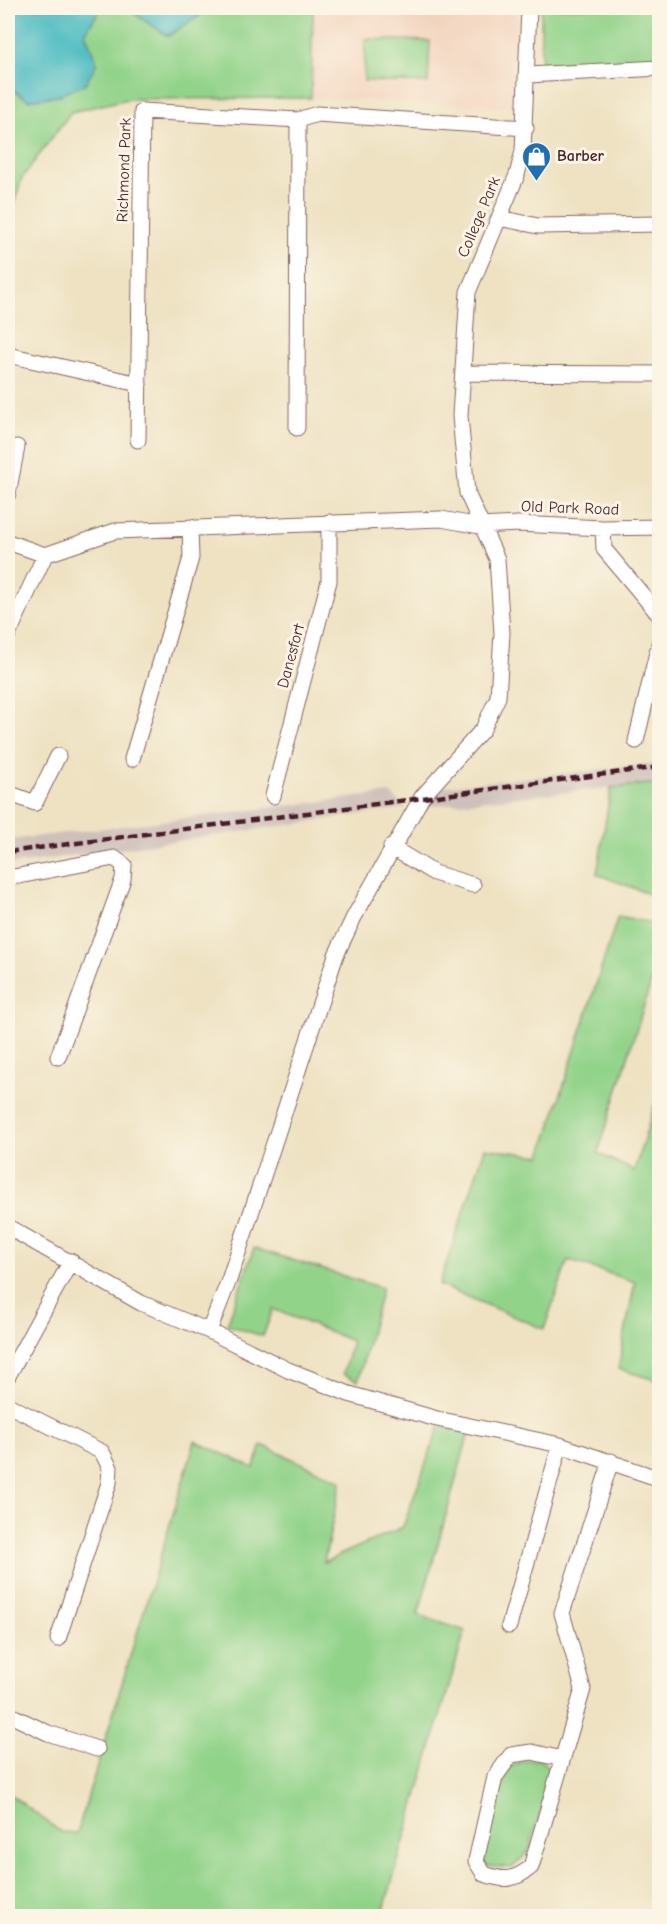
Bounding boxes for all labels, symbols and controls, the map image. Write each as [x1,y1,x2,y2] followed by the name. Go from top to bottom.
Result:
[113,117,135,223] street label: Richmond Park
[520,140,552,182] shop icon: Barber
[557,147,605,165] place label: Barber
[454,174,504,260] street label: College Park
[521,497,619,519] street label: Old Park Road
[274,622,308,690] street label: Danesfort

